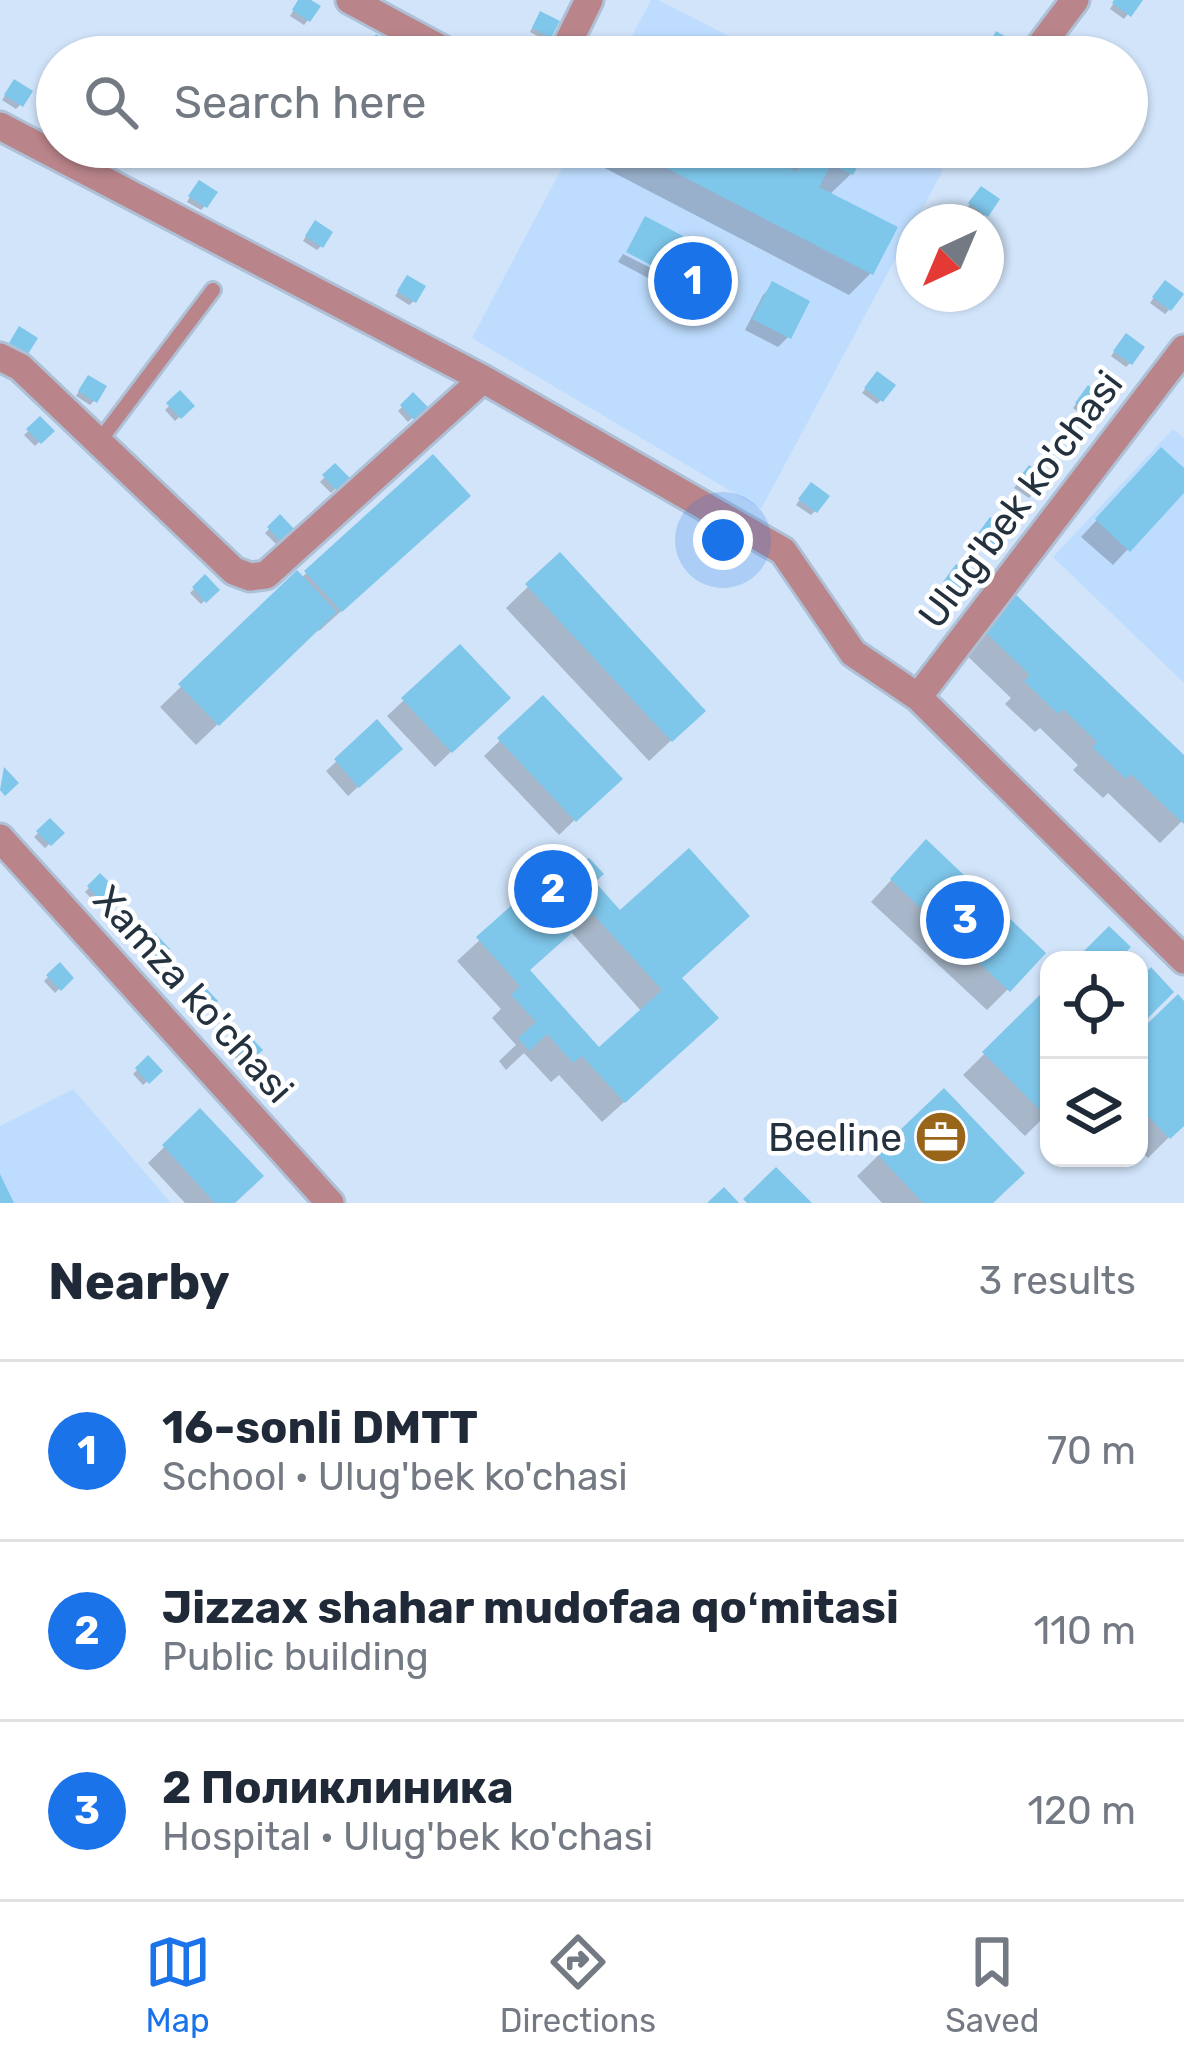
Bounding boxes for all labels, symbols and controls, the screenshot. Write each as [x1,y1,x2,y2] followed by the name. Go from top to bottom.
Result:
[36,36,1148,168] search box
[78,69,144,135] icon: search
[174,76,426,129] text: Search here
[896,204,1004,312] north arrow
[654,236,732,326] pin: 1
[909,362,1132,637] street label: Ulug'bek ko'chasi
[693,510,753,570] your location
[514,844,592,934] pin: 2
[926,875,1004,965] pin: 3
[84,877,303,1112] street label: Xamza ko'chasi
[1040,951,1148,1167] map controls
[1040,951,1148,1059] button: locate
[1040,1059,1148,1167] button: layers
[913,1109,969,1165] office icon: Beeline
[768,1115,902,1161] place label: Beeline
[48,1251,230,1312] text: Nearby
[979,1258,1136,1304] text: 3 results
[162,1401,478,1454] text: 16-sonli DMTT
[77,1428,97,1474] text: 1
[1047,1428,1136,1474] text: 70 m
[162,1454,628,1500] text: School · Ulug'bek ko'chasi
[162,1581,899,1634] text: Jizzax shahar mudofaa qoʻmitasi
[74,1608,100,1654] text: 2
[1034,1608,1136,1654] text: 110 m
[162,1634,429,1680] text: Public building
[162,1761,514,1814] text: 2 Поликлиника
[74,1788,100,1834] text: 3
[1027,1788,1136,1834] text: 120 m
[162,1814,653,1860] text: Hospital · Ulug'bek ko'chasi
[145,1929,211,2040] tab: Map
[500,1929,656,2040] tab: Directions
[945,1929,1039,2040] tab: Saved

